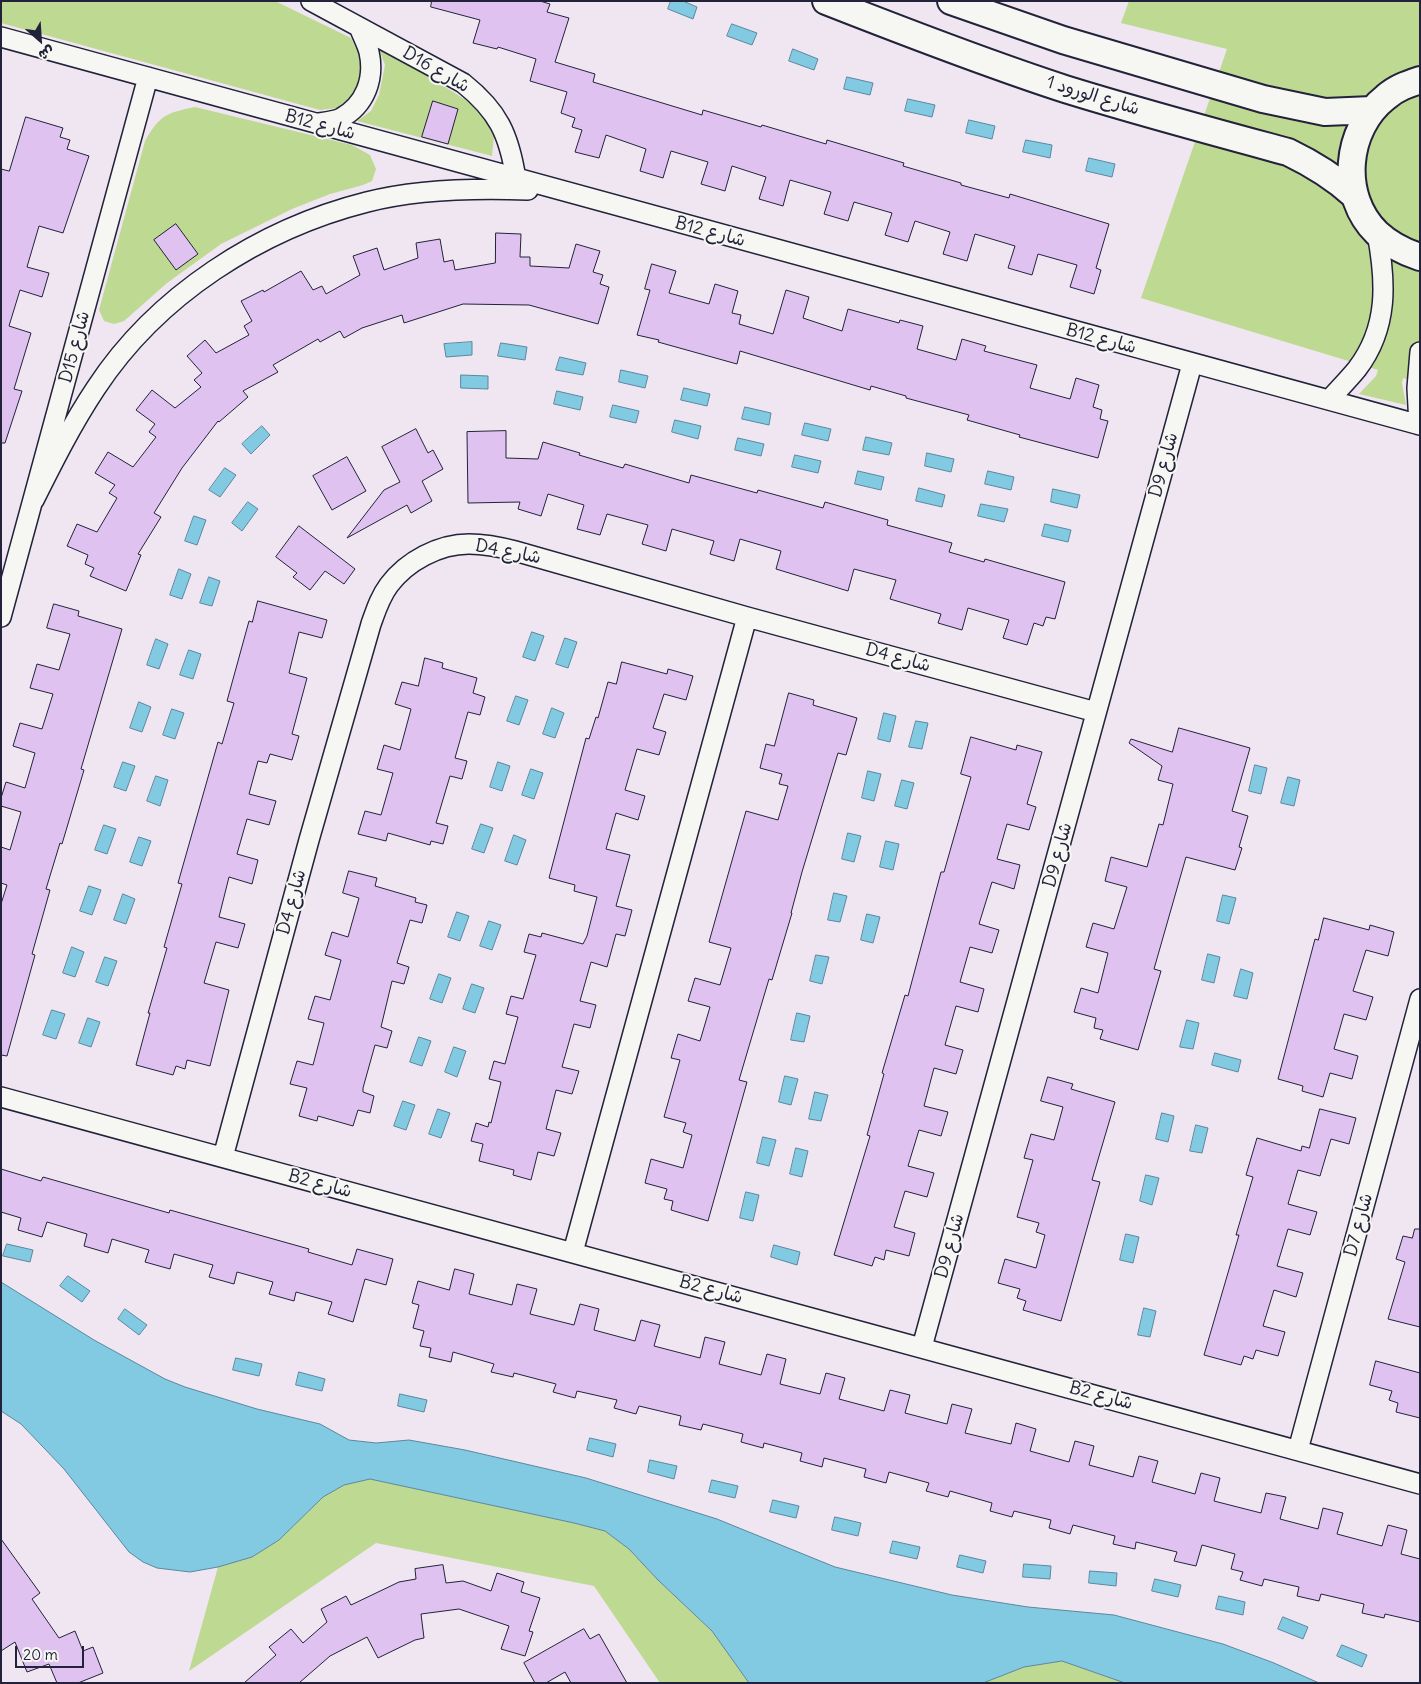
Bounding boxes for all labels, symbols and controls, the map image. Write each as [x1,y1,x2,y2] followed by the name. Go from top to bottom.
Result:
[15,15,65,65] north arrow
[36,42,57,65] text: ش
[399,42,473,98] street label: D16 شارع
[1044,72,1142,120] street label: شارع الورود 1
[283,105,357,145] street label: B12 شارع
[673,212,747,252] street label: B12 شارع
[55,309,95,385] street label: D15 شارع
[1064,319,1138,359] street label: B12 شارع
[1145,430,1183,500] street label: D9 شارع
[473,535,543,569] street label: D4 شارع
[863,639,933,677] street label: D4 شارع
[1039,820,1077,890] street label: D9 شارع
[273,867,311,937] street label: D4 شارع
[286,1165,354,1203] street label: B2 شارع
[1340,1191,1378,1259] street label: D7 شارع
[931,1211,969,1281] street label: D9 شارع
[677,1271,745,1309] street label: B2 شارع
[1067,1377,1135,1415] street label: B2 شارع
[18,1636,86,1668] scale bar
[23,1645,58,1664] text: 20 m

